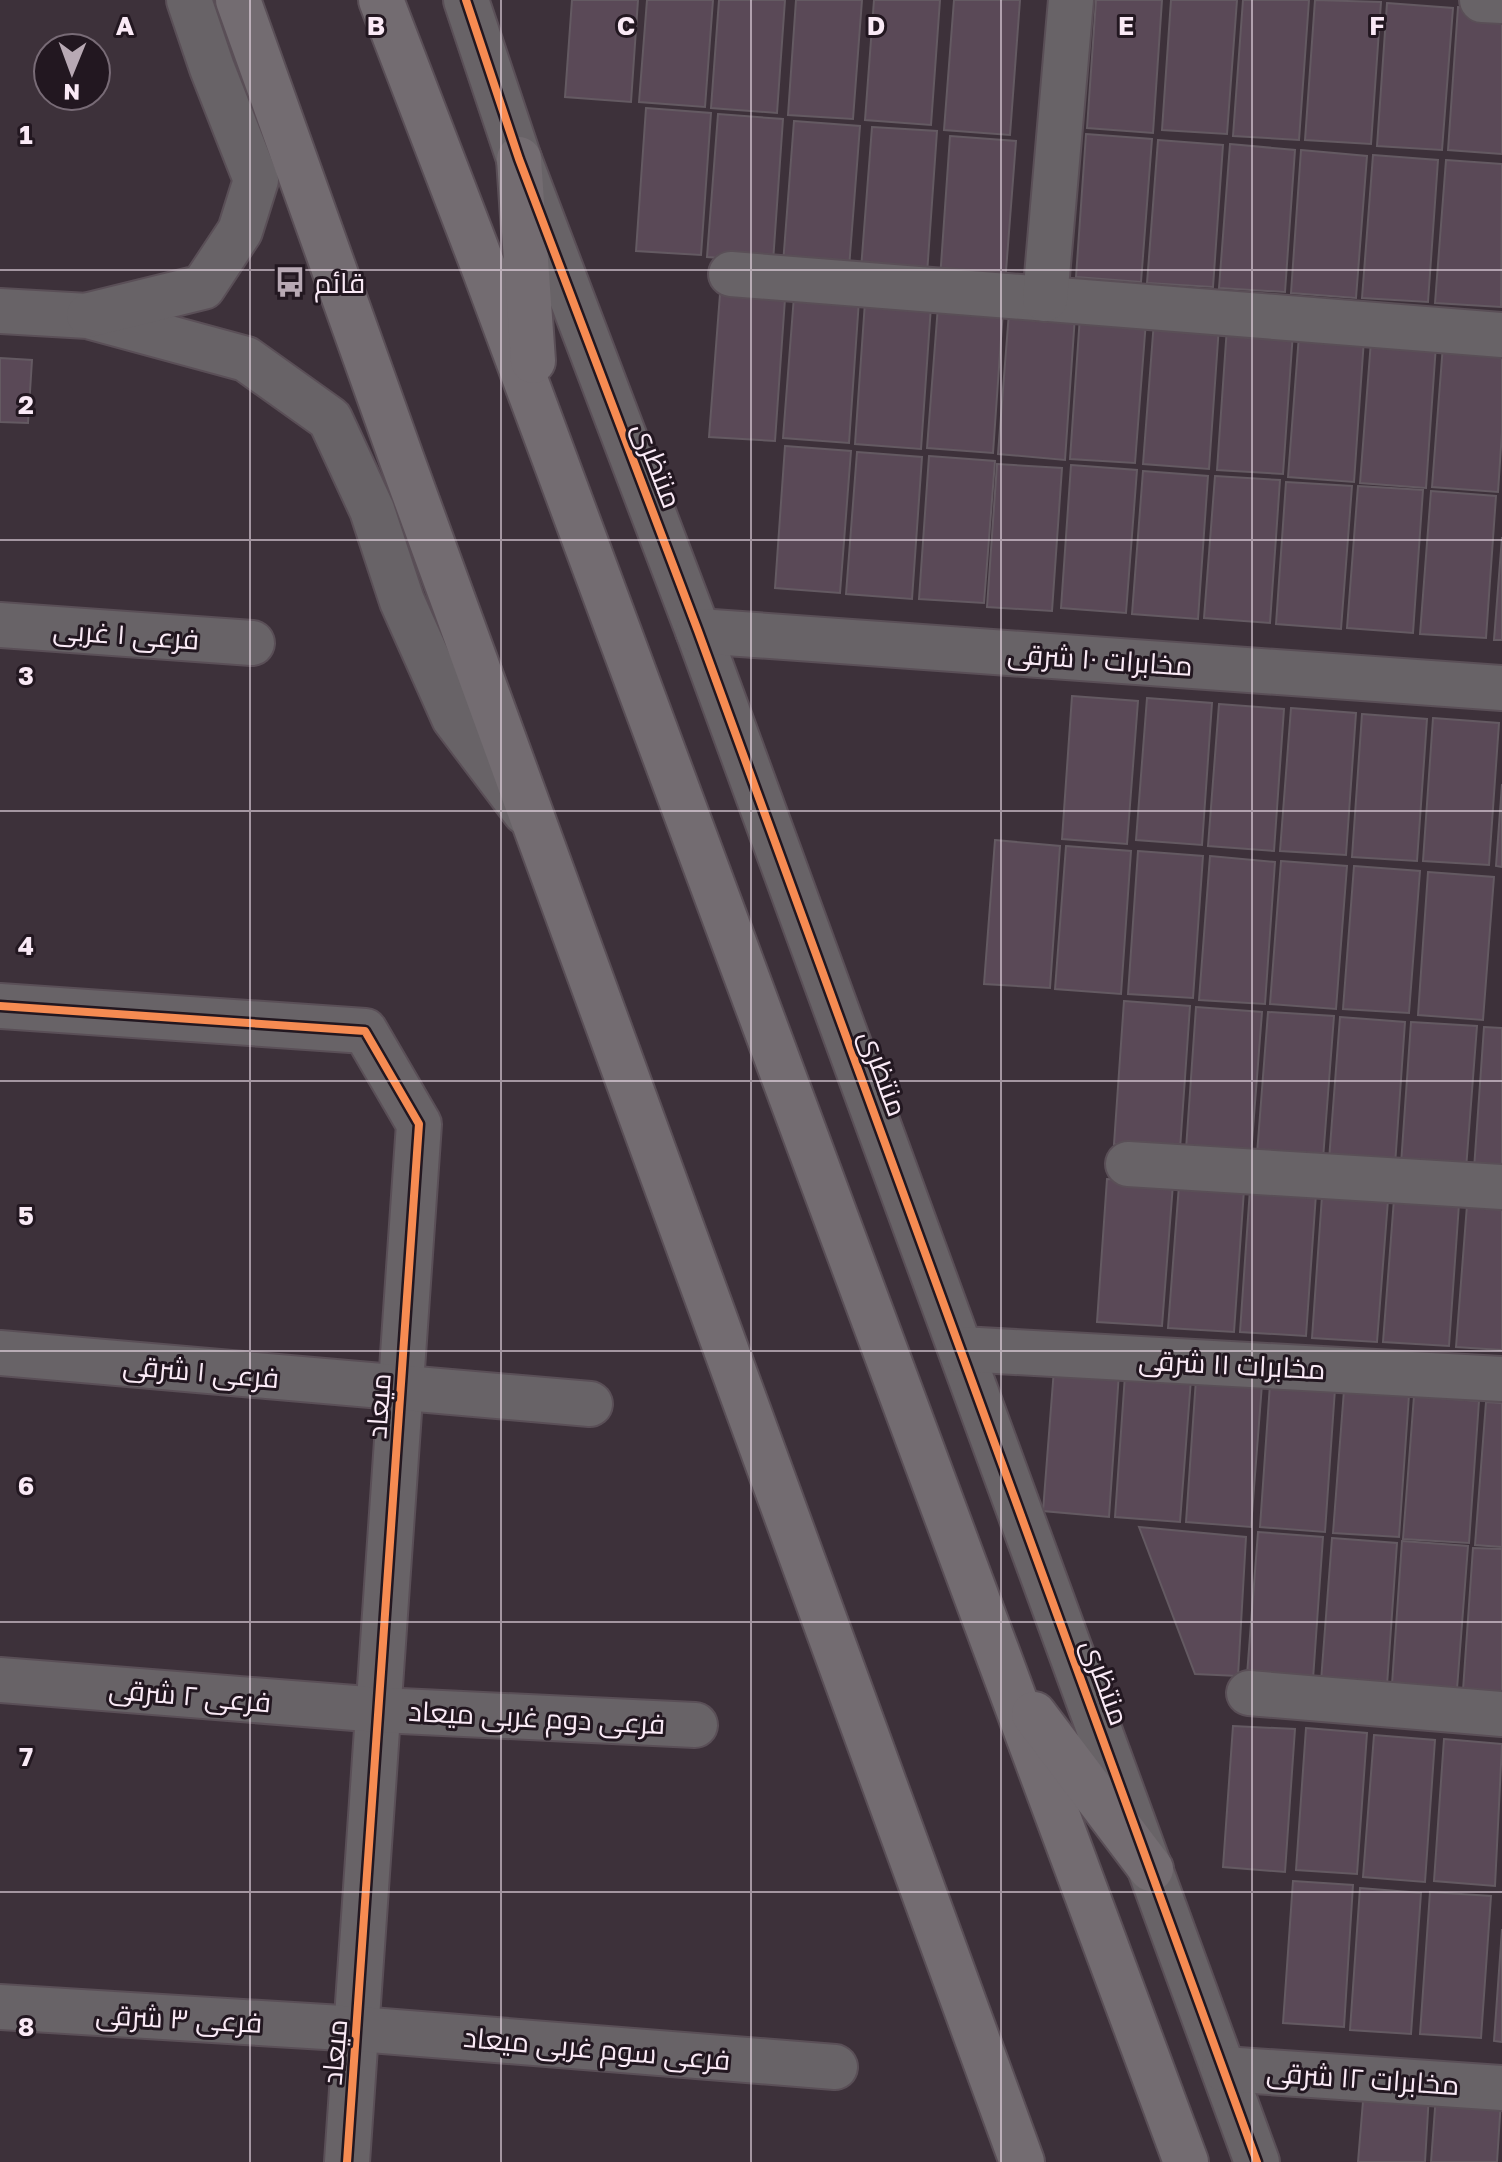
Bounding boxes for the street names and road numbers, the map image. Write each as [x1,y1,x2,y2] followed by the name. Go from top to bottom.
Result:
[626,418,689,513] street label: منتظری
[52,612,200,657] street label: فرعی ۱ غربی
[1006,636,1194,683] street label: مخابرات ۱۰ شرقی
[852,1026,915,1121] street label: منتظری
[1138,1343,1326,1386] street label: مخابرات ۱۱ شرقی
[121,1348,280,1395] street label: فرعی ۱ شرقی
[359,1372,397,1440] street label: میعاد
[1074,1635,1137,1730] street label: منتظری
[107,1671,273,1720] street label: فرعی ۲ شرقی
[408,1694,666,1744] street label: فرعی دوم غربی میعاد
[95,1997,263,2040] street label: فرعی ۳ شرقی
[315,2018,353,2086] street label: میعاد
[462,2020,732,2080] street label: فرعی سوم غربی میعاد
[1265,2055,1461,2102] street label: مخابرات ۱۲ شرقی

